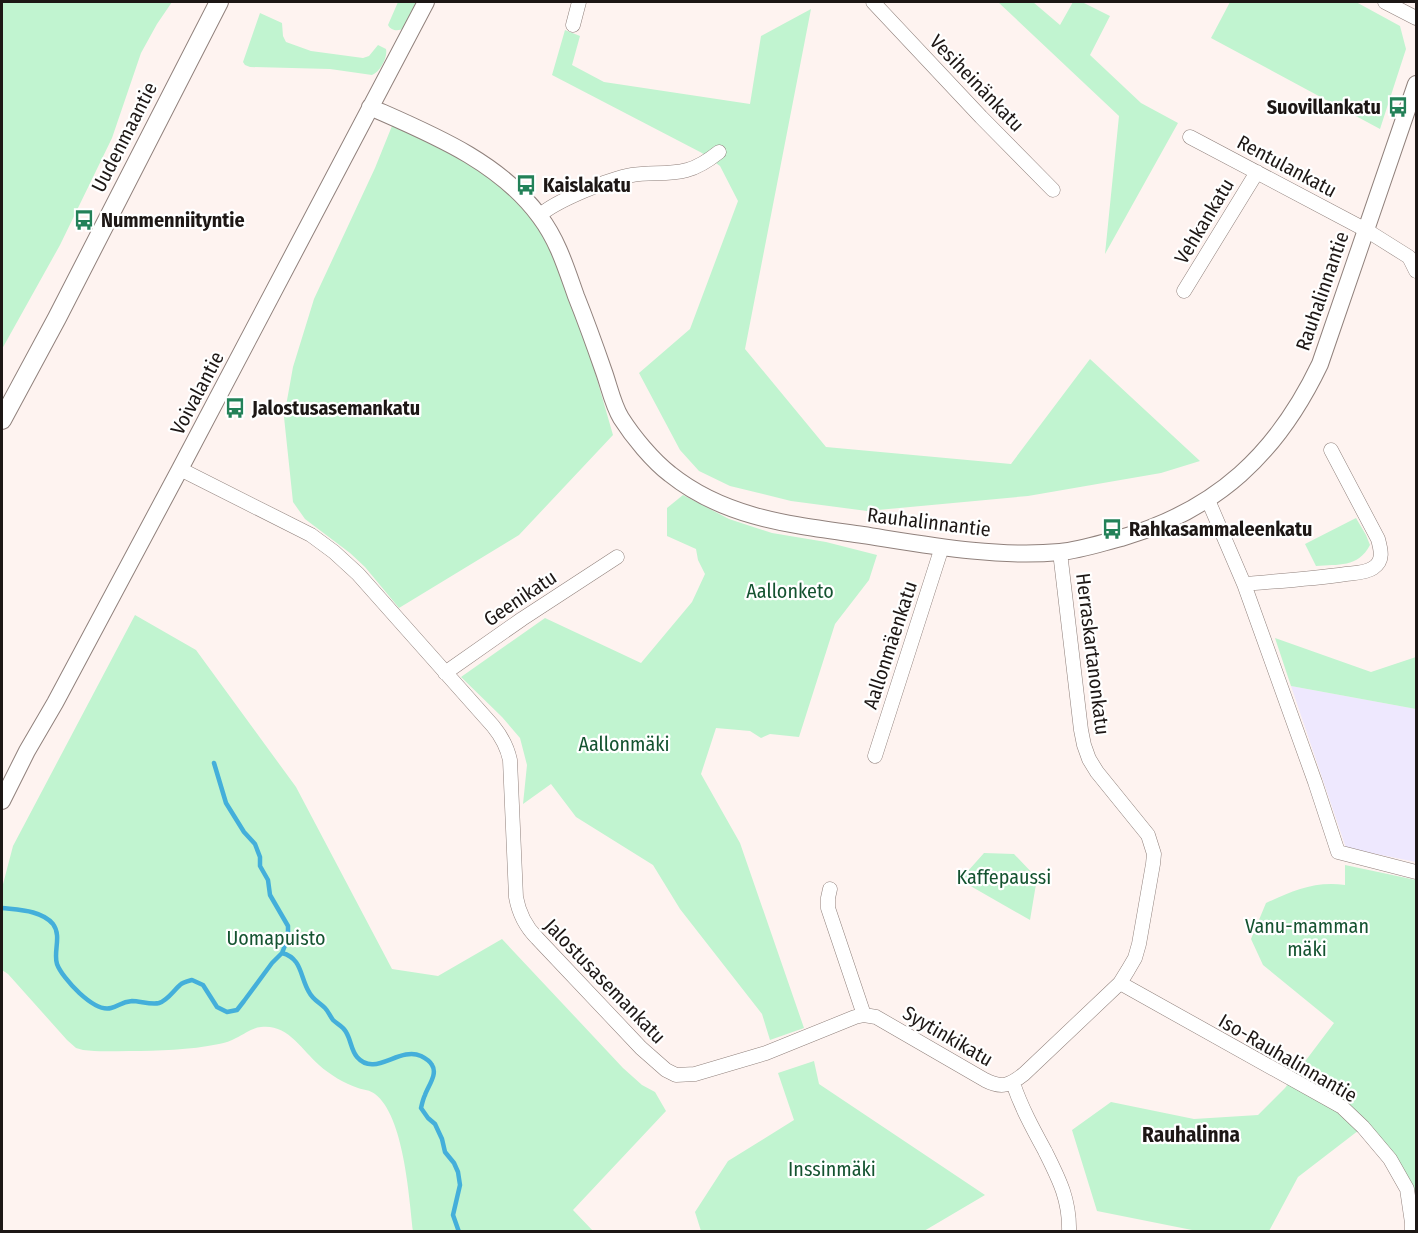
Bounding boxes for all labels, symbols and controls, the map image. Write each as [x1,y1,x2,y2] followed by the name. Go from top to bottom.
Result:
[925,30,1029,136] street label: Vesiheinänkatu
[86,78,162,196] street label: Uudenmaantie
[1267,95,1381,119] place label: Suovillankatu
[1386,95,1410,119] bus stop icon: Suovillankatu
[1233,130,1341,202] street label: Rentulankatu
[514,173,538,197] bus stop icon: Kaislakatu
[543,173,631,197] place label: Kaislakatu
[1169,174,1239,268] street label: Vehkankatu
[72,208,96,232] bus stop icon: Nummenniityntie
[101,208,245,232] place label: Nummenniityntie
[1290,228,1354,354] street label: Rauhalinnantie
[165,347,229,439] street label: Voivalantie
[223,396,247,420] bus stop icon: Jalostusasemankatu
[251,396,420,420] place label: Jalostusasemankatu
[866,503,992,541] street label: Rauhalinnantie
[1100,517,1124,541] bus stop icon: Rahkasammaleenkatu
[1129,517,1312,541] place label: Rahkasammaleenkatu
[479,565,561,631] street label: Geenikatu
[1071,572,1115,736] street label: Herraskartanonkatu
[858,578,922,712] street label: Aallonmäenkatu
[746,579,834,603] park label: Aallonketo
[578,732,670,756] park label: Aallonmäki
[957,865,1051,889] park label: Kaffepaussi
[539,914,671,1048] street label: Jalostusasemankatu
[1245,914,1369,961] park label: Vanu-mamman mäki
[227,926,325,950] park label: Uomapuisto
[899,1001,997,1071] street label: Syytinkikatu
[1214,1009,1362,1107] street label: Iso-Rauhalinnantie
[1142,1122,1240,1148] district label: Rauhalinna
[788,1157,876,1181] park label: Inssinmäki

